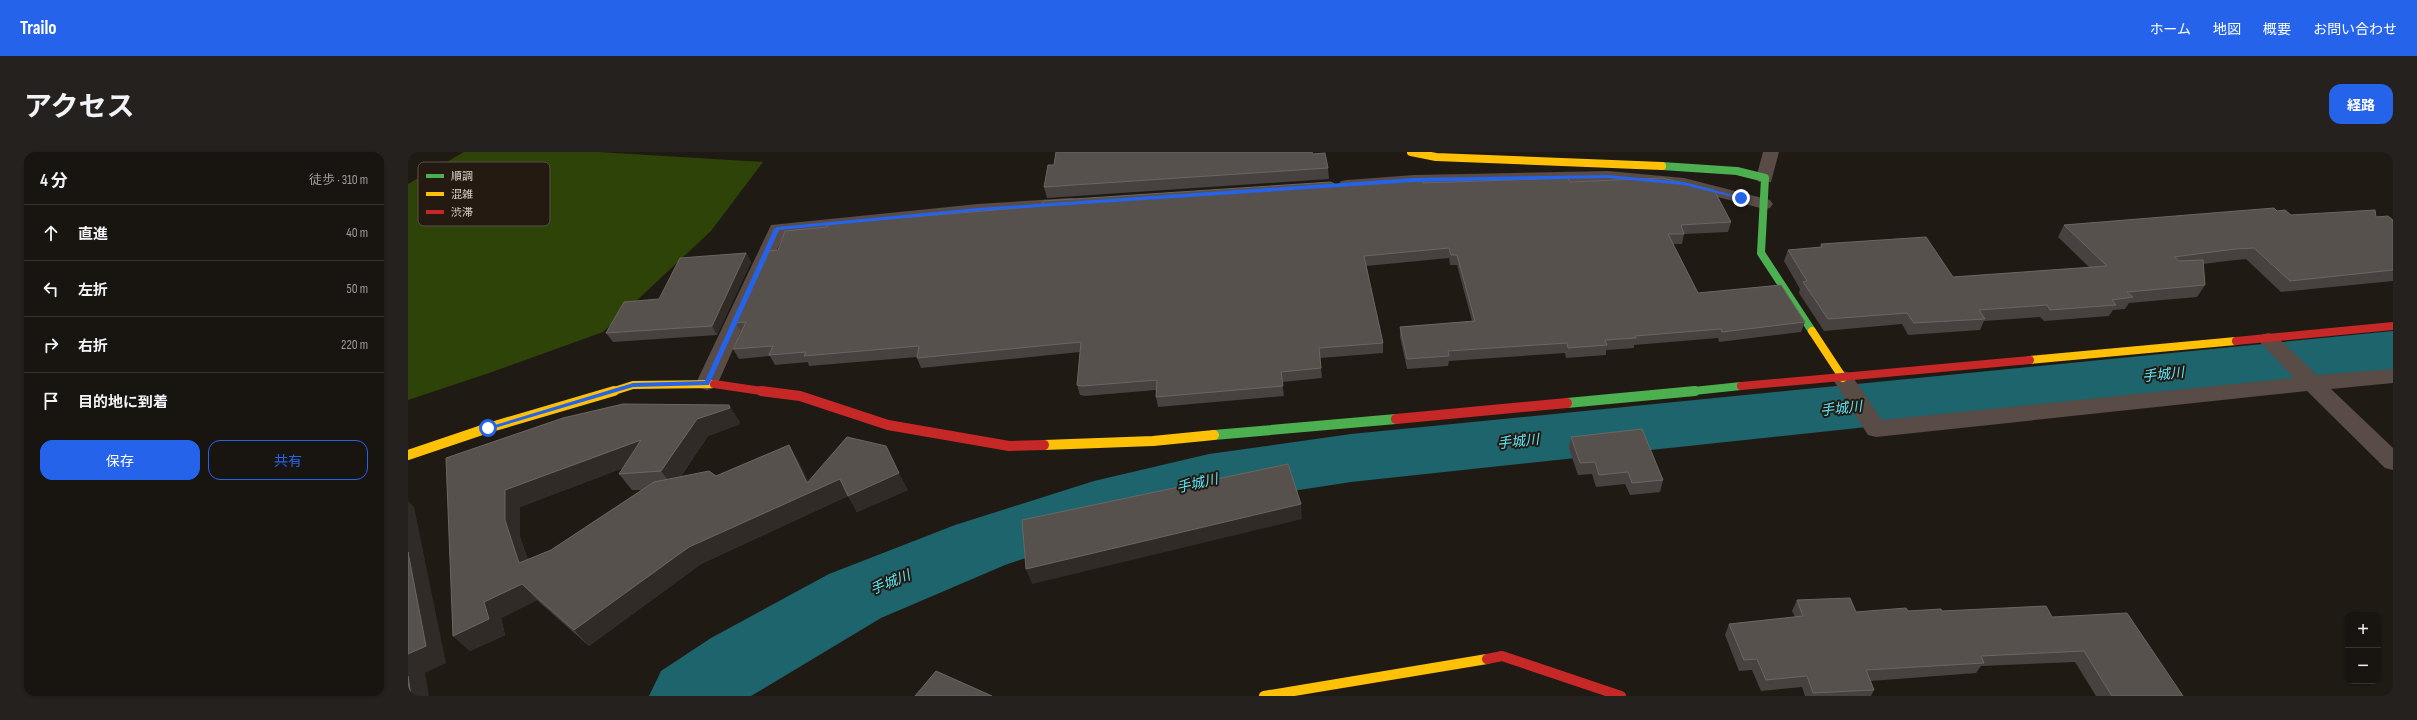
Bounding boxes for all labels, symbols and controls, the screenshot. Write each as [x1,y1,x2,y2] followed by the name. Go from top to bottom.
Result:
[20,17,57,40] text: Trailo
[2149,21,2191,38] text: ホーム
[2213,21,2241,38] text: 地図
[2263,21,2291,38] text: 概要
[2313,21,2397,38] text: お問い合わせ
[2329,84,2393,124] button: 経路
[24,91,135,124] text: アクセス
[418,162,550,226] legend
[451,170,473,183] text: 順調
[40,171,68,191] text: 4 分
[309,172,368,188] text: 徒歩 · 310 m
[451,188,473,201] text: 混雑
[1732,189,1750,207] route end
[451,206,473,219] text: 渋滞
[40,222,62,244] icon: ahead
[78,225,108,244] text: 直進
[346,225,368,241] text: 40 m
[40,278,62,300] icon: left
[78,281,108,300] text: 左折
[347,281,368,297] text: 50 m
[40,334,62,356] icon: right
[78,337,108,356] text: 右折
[341,337,368,353] text: 220 m
[2141,364,2187,385] water label: 手城川
[40,390,62,412] icon: arrive
[78,393,168,412] text: 目的地に到着
[1819,398,1865,419] water label: 手城川
[479,419,497,437] route start
[1496,431,1542,452] water label: 手城川
[40,440,200,480] button: 保存
[208,440,368,480] button: 共有
[1175,470,1221,496] water label: 手城川
[868,566,915,598] water label: 手城川
[2345,612,2381,684] map controls
[2345,612,2381,648] button: +
[2345,648,2381,684] button: −

